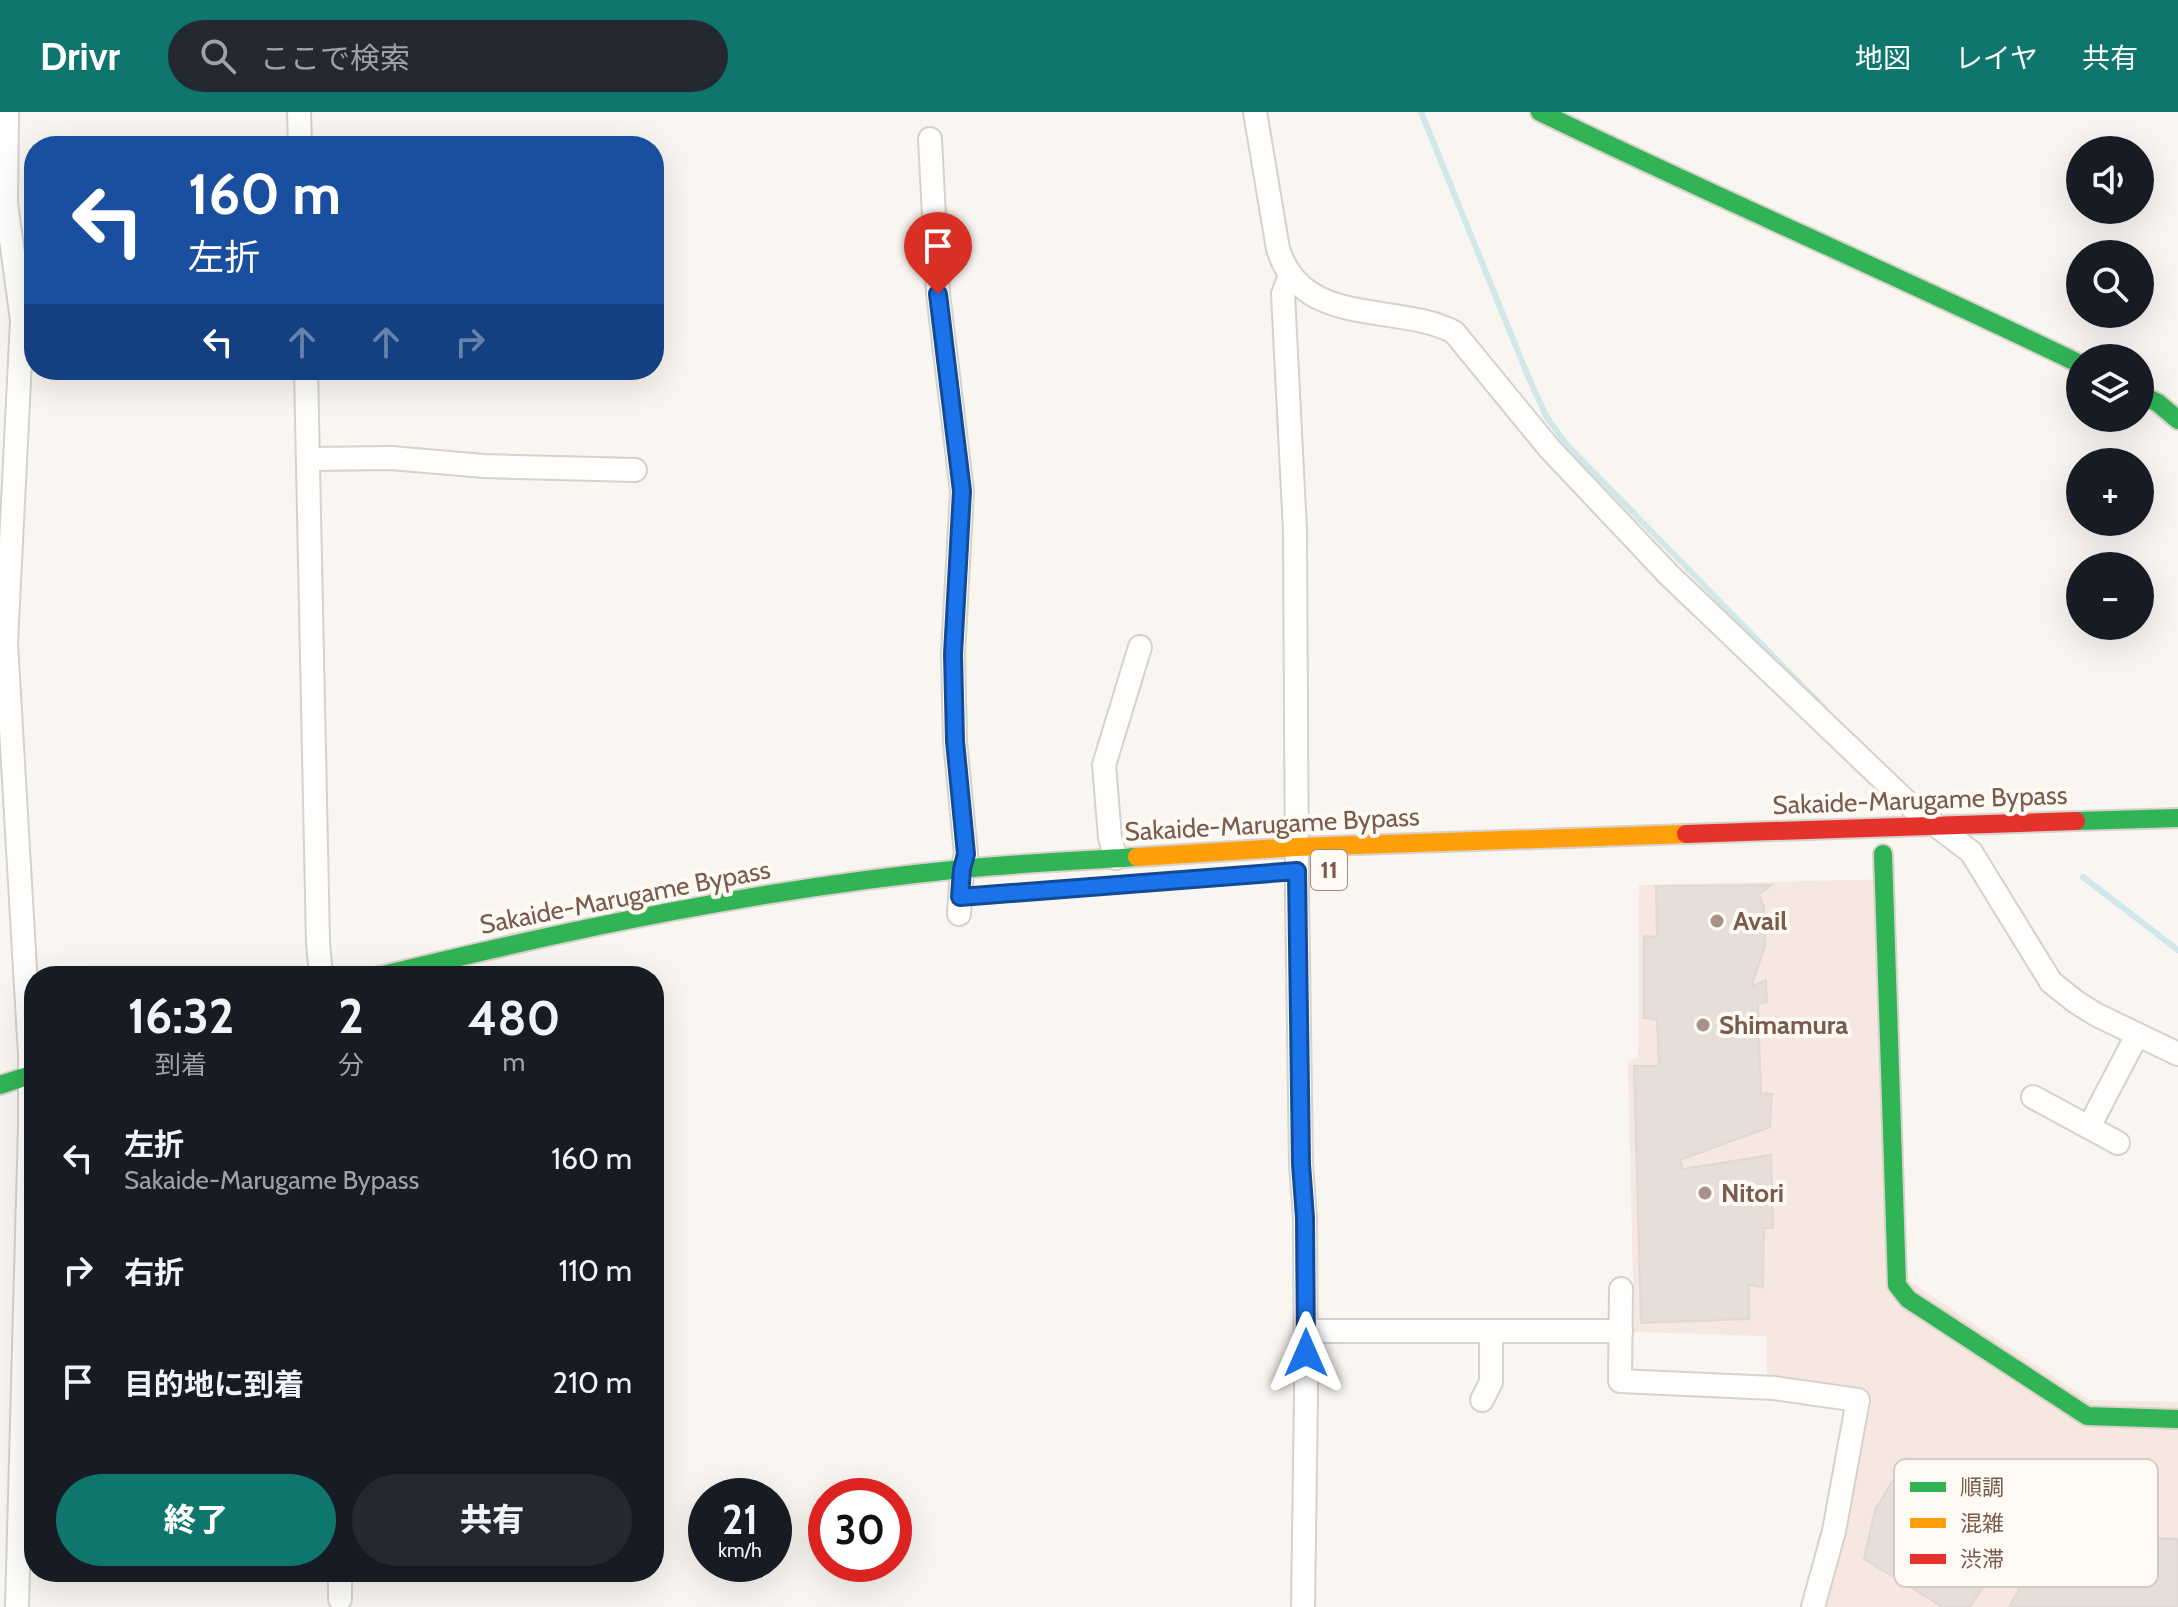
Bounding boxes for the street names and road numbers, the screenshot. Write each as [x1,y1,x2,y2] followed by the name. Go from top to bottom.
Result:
[1772,779,2068,821] street label: Sakaide-Marugame Bypass
[1124,800,1420,848] street label: Sakaide-Marugame Bypass
[1311,850,1347,890] road number: 11
[477,853,773,941] street label: Sakaide-Marugame Bypass

